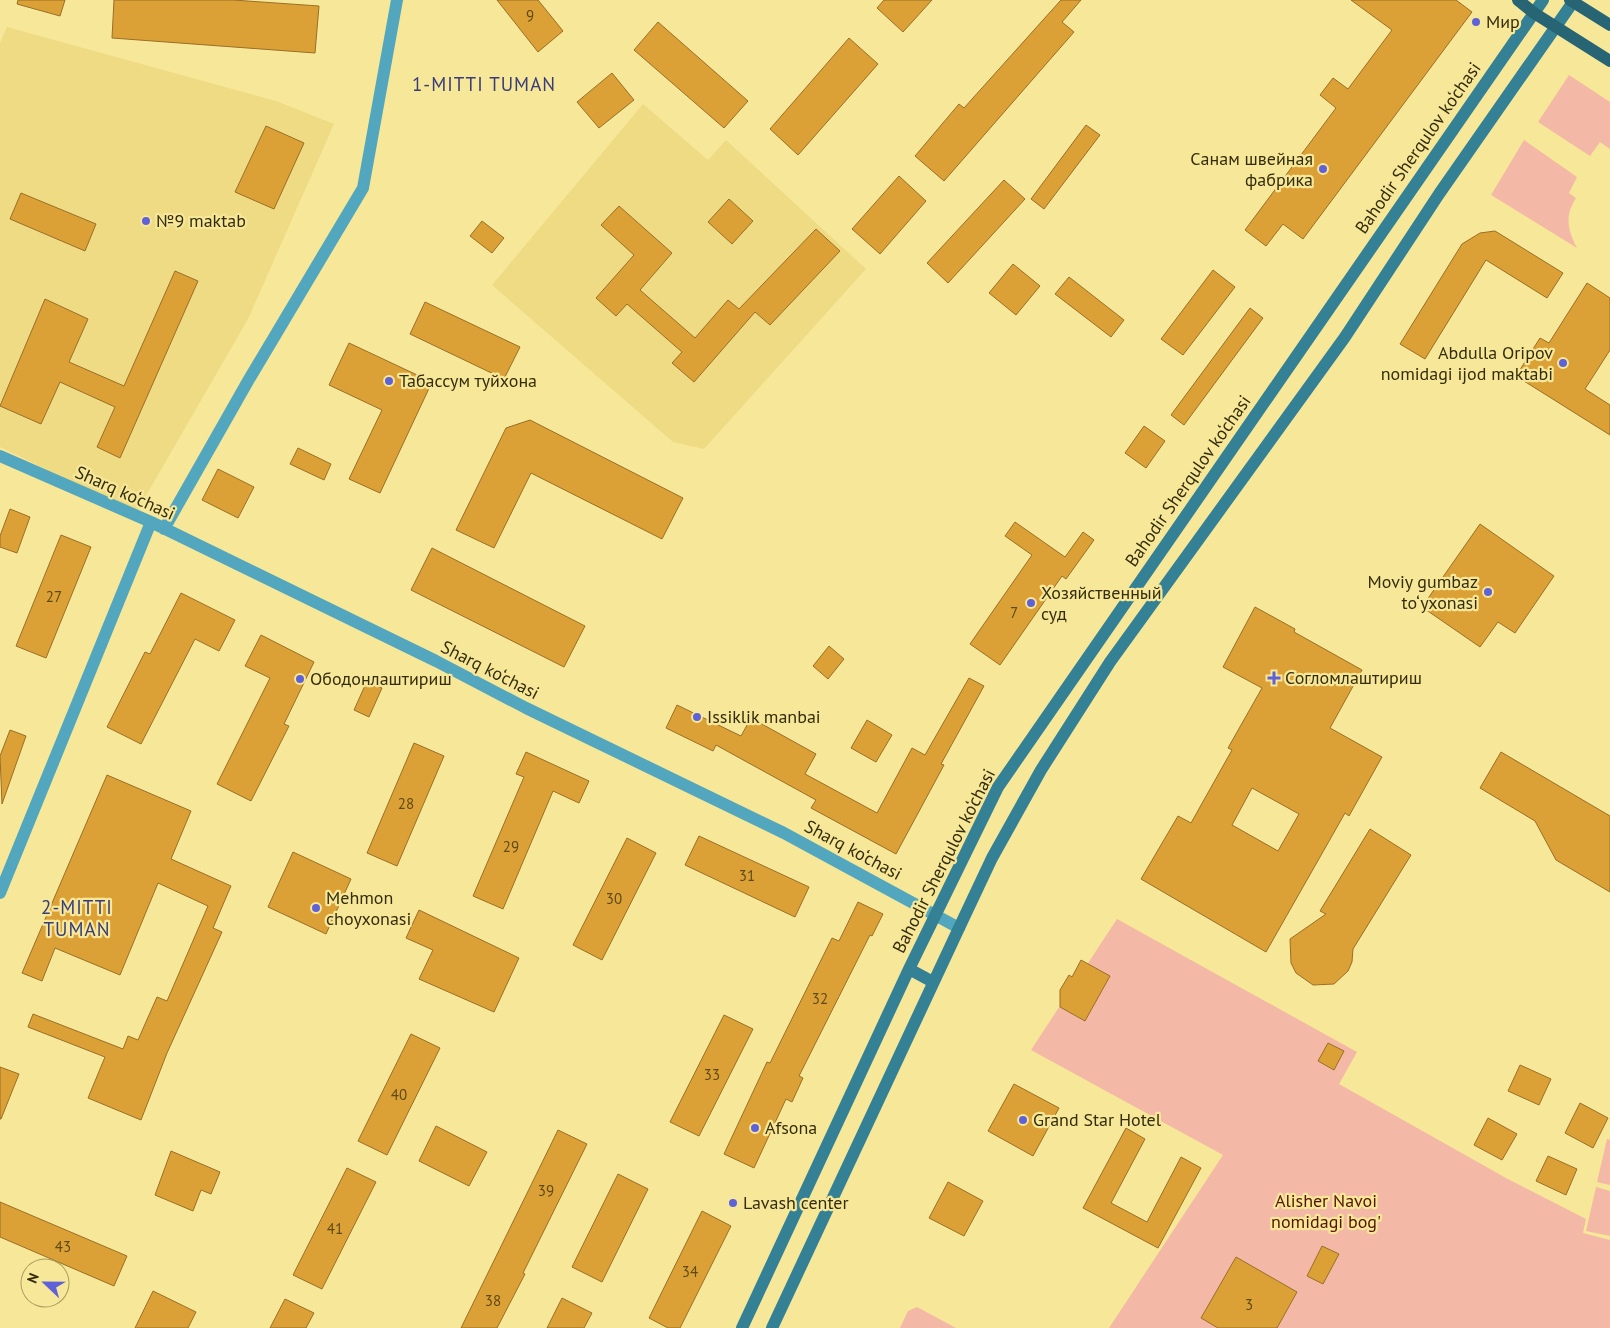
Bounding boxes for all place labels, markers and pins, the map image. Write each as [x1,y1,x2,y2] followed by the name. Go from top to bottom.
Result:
[1486,10,1520,33] place label: Мир
[1470,16,1482,28] marker: Мир
[1190,147,1313,191] place label: Санам швейная фабрика
[1317,163,1329,175] marker: Санам швейная фабрика
[156,209,246,232] place label: №9 maktab
[140,215,152,227] marker: №9 maktab
[1381,341,1553,385] place label: Abdulla Oripov nomidagi ijod maktabi
[1557,357,1569,369] marker: Abdulla Oripov nomidagi ijod maktabi
[399,369,537,392] place label: Табассум туйхона
[383,375,395,387] marker: Табассум туйхона
[1368,570,1478,614] place label: Moviy gumbaz to‘yxonasi
[1041,581,1162,625] place label: Хозяйственный суд
[1482,586,1494,598] marker: Moviy gumbaz to‘yxonasi
[1025,597,1037,609] marker: Хозяйственный суд
[1285,666,1422,689] place label: Согломлаштириш
[310,667,452,690] place label: Ободонлаштириш
[1267,671,1281,685] marker: Согломлаштириш
[294,673,306,685] marker: Ободонлаштириш
[707,705,821,728] place label: Issiklik manbai
[691,711,703,723] marker: Issiklik manbai
[326,886,411,930] place label: Mehmon choyxonasi
[310,902,322,914] marker: Mehmon choyxonasi
[1033,1108,1162,1131] place label: Grand Star Hotel
[1017,1114,1029,1126] marker: Grand Star Hotel
[765,1116,817,1139] place label: Afsona
[749,1122,761,1134] marker: Afsona
[743,1191,849,1214] place label: Lavash center
[727,1197,739,1209] marker: Lavash center

